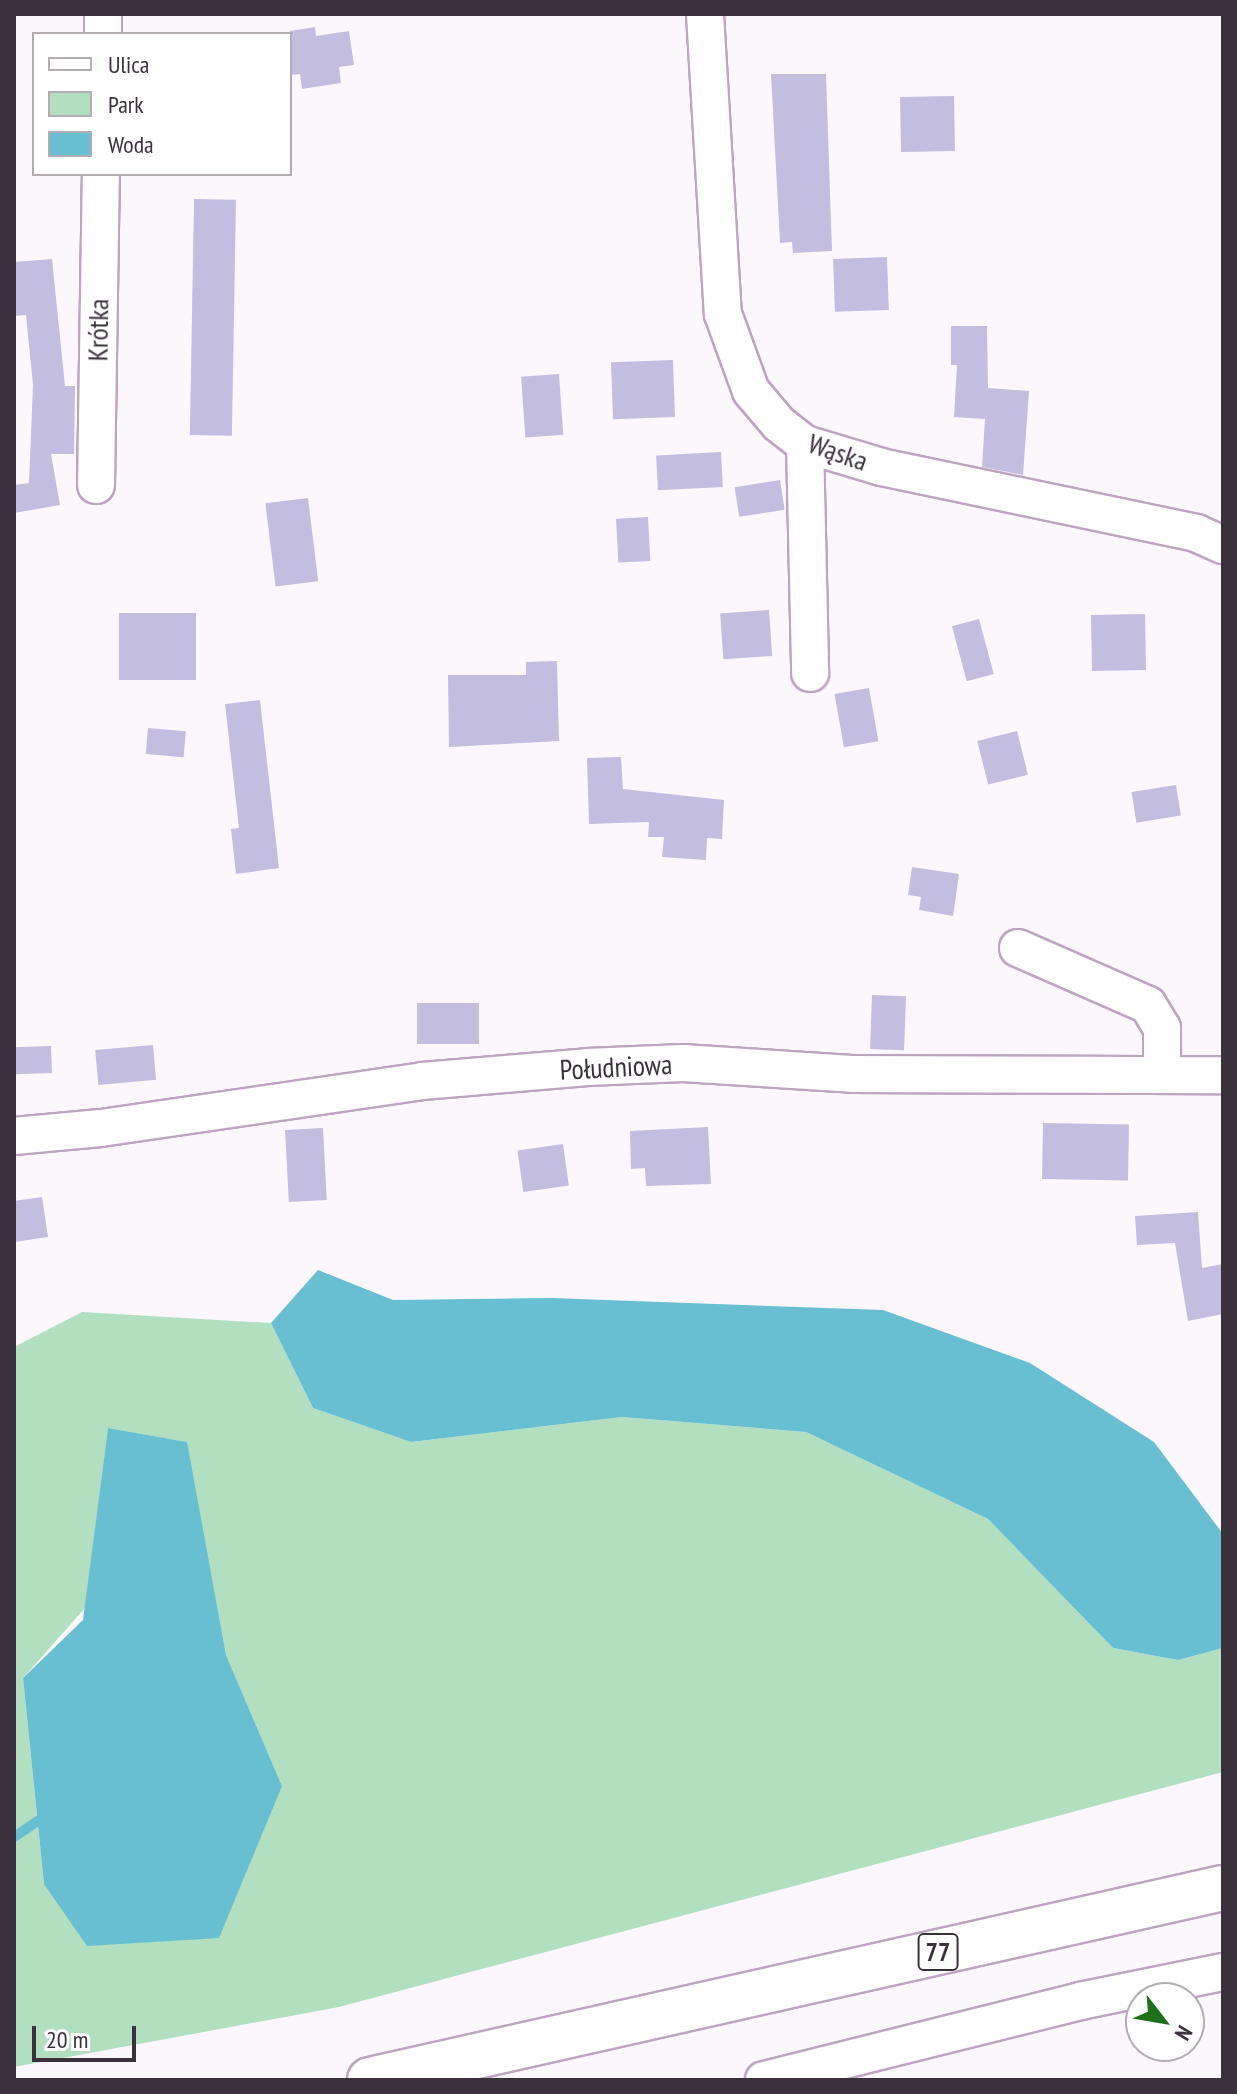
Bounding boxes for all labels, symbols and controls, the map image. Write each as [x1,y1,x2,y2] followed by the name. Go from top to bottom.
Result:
[32,32,292,176] legend
[108,49,149,80] text: Ulica
[108,89,144,120] text: Park
[108,129,154,160] text: Woda
[81,298,115,362] street label: Krótka
[804,426,872,478] street label: Wąska
[559,1047,673,1087] street label: Południowa
[916,1930,960,1974] road number: 77
[1125,1982,1205,2062] north arrow
[36,2010,140,2060] scale bar
[1169,2021,1199,2046] text: N
[46,2024,88,2055] text: 20 m

